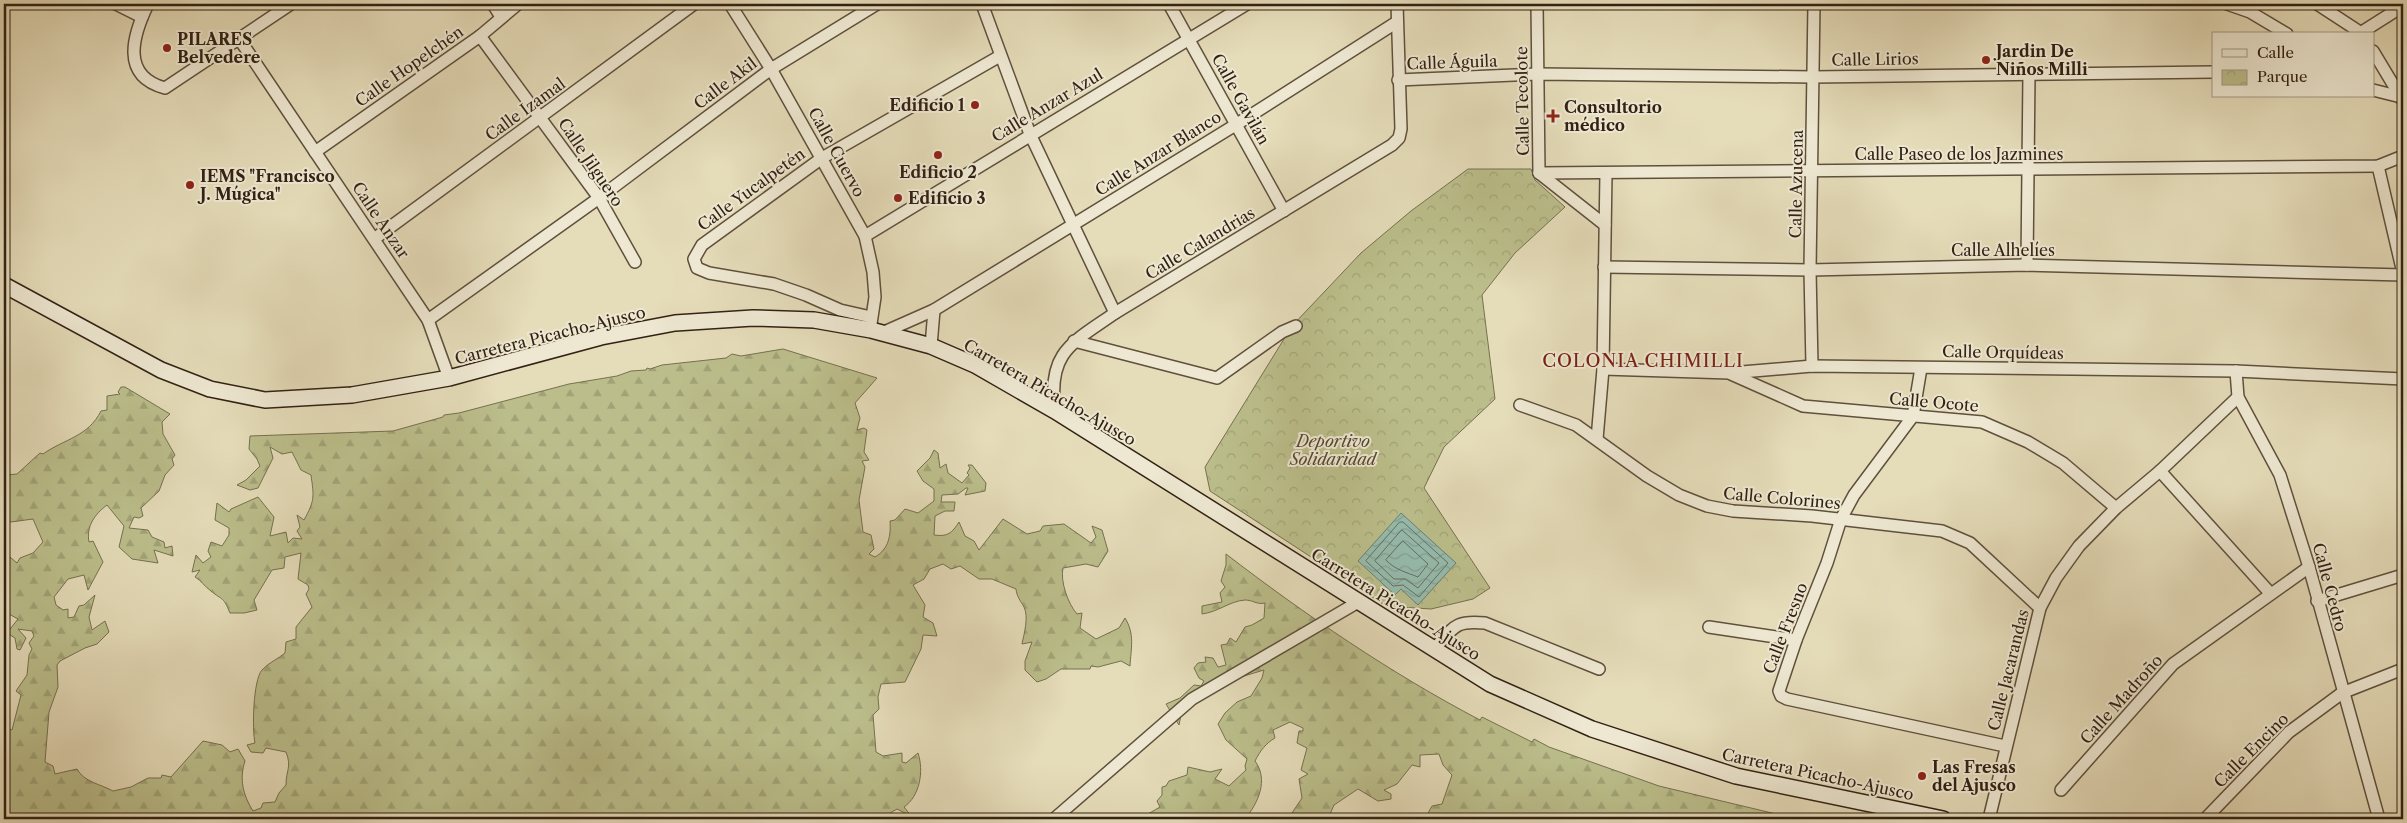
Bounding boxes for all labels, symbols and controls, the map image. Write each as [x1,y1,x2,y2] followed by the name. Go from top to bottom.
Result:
[351,21,467,111] street label: Calle Hopelchén
[177,29,261,67] place label: PILARES Belvedere
[2212,32,2374,98] legend
[1993,41,2088,79] place label: Jardin De Niños Milli
[161,42,173,54] marker: PILARES Belvedere
[2257,43,2294,62] text: Calle
[1511,46,1533,156] street label: Calle Tecolote
[1831,48,1919,70] street label: Calle Lirios
[1208,50,1274,148] street label: Calle Gavilán
[1406,50,1498,74] street label: Calle Águila
[690,53,761,113] street label: Calle Akil
[1980,54,1992,66] marker: Jardin De Niños Milli
[988,64,1106,146] street label: Calle Anzar Azul
[2257,67,2307,86] text: Parque
[481,73,569,145] street label: Calle Izamal
[889,95,966,115] place label: Edificio 1
[1564,97,1662,135] place label: Consultorio médico
[969,99,981,111] marker: Edificio 1
[804,104,870,200] street label: Calle Cuervo
[1091,106,1225,200] street label: Calle Anzar Blanco
[1546,109,1560,123] marker: Consultorio médico
[554,114,628,210] street label: Calle Jilguero
[1785,129,1807,238] street label: Calle Azucena
[693,143,809,235] street label: Calle Yucalpetén
[1855,144,2063,164] street label: Calle Paseo de los Jazmines
[932,149,944,161] marker: Edificio 2
[899,162,977,182] place label: Edificio 2
[197,166,335,204] place label: IEMS "Francisco J. Múgica"
[348,178,414,262] street label: Calle Anzar
[184,179,196,191] marker: IEMS "Francisco J. Múgica"
[908,188,986,208] place label: Edificio 3
[892,192,904,204] marker: Edificio 3
[1142,202,1258,284] street label: Calle Calandrias
[1951,240,2055,260] street label: Calle Alhelíes
[453,302,648,368] street label: Carretera Picacho-Ajusco
[960,334,1140,450] street label: Carretera Picacho-Ajusco
[1942,341,2064,363] street label: Calle Orquídeas
[1542,350,1744,372] district label: COLONIA CHIMILLI
[1888,388,1980,416] street label: Calle Ocote
[1289,431,1378,469] park label: Deportivo Solidaridad
[1722,483,1842,513] street label: Calle Colorines
[2309,541,2351,634] street label: Calle Cedro
[1308,544,1484,664] street label: Carretera Picacho-Ajusco
[1758,579,1812,676] street label: Calle Fresno
[1983,607,2033,733] street label: Calle Jacarandas
[2076,650,2167,748] street label: Calle Madroño
[2209,708,2293,792] street label: Calle Encino
[1720,744,1916,804] street label: Carretera Picacho-Ajusco
[1932,757,2016,795] place label: Las Fresas del Ajusco
[1916,770,1928,782] marker: Las Fresas del Ajusco

